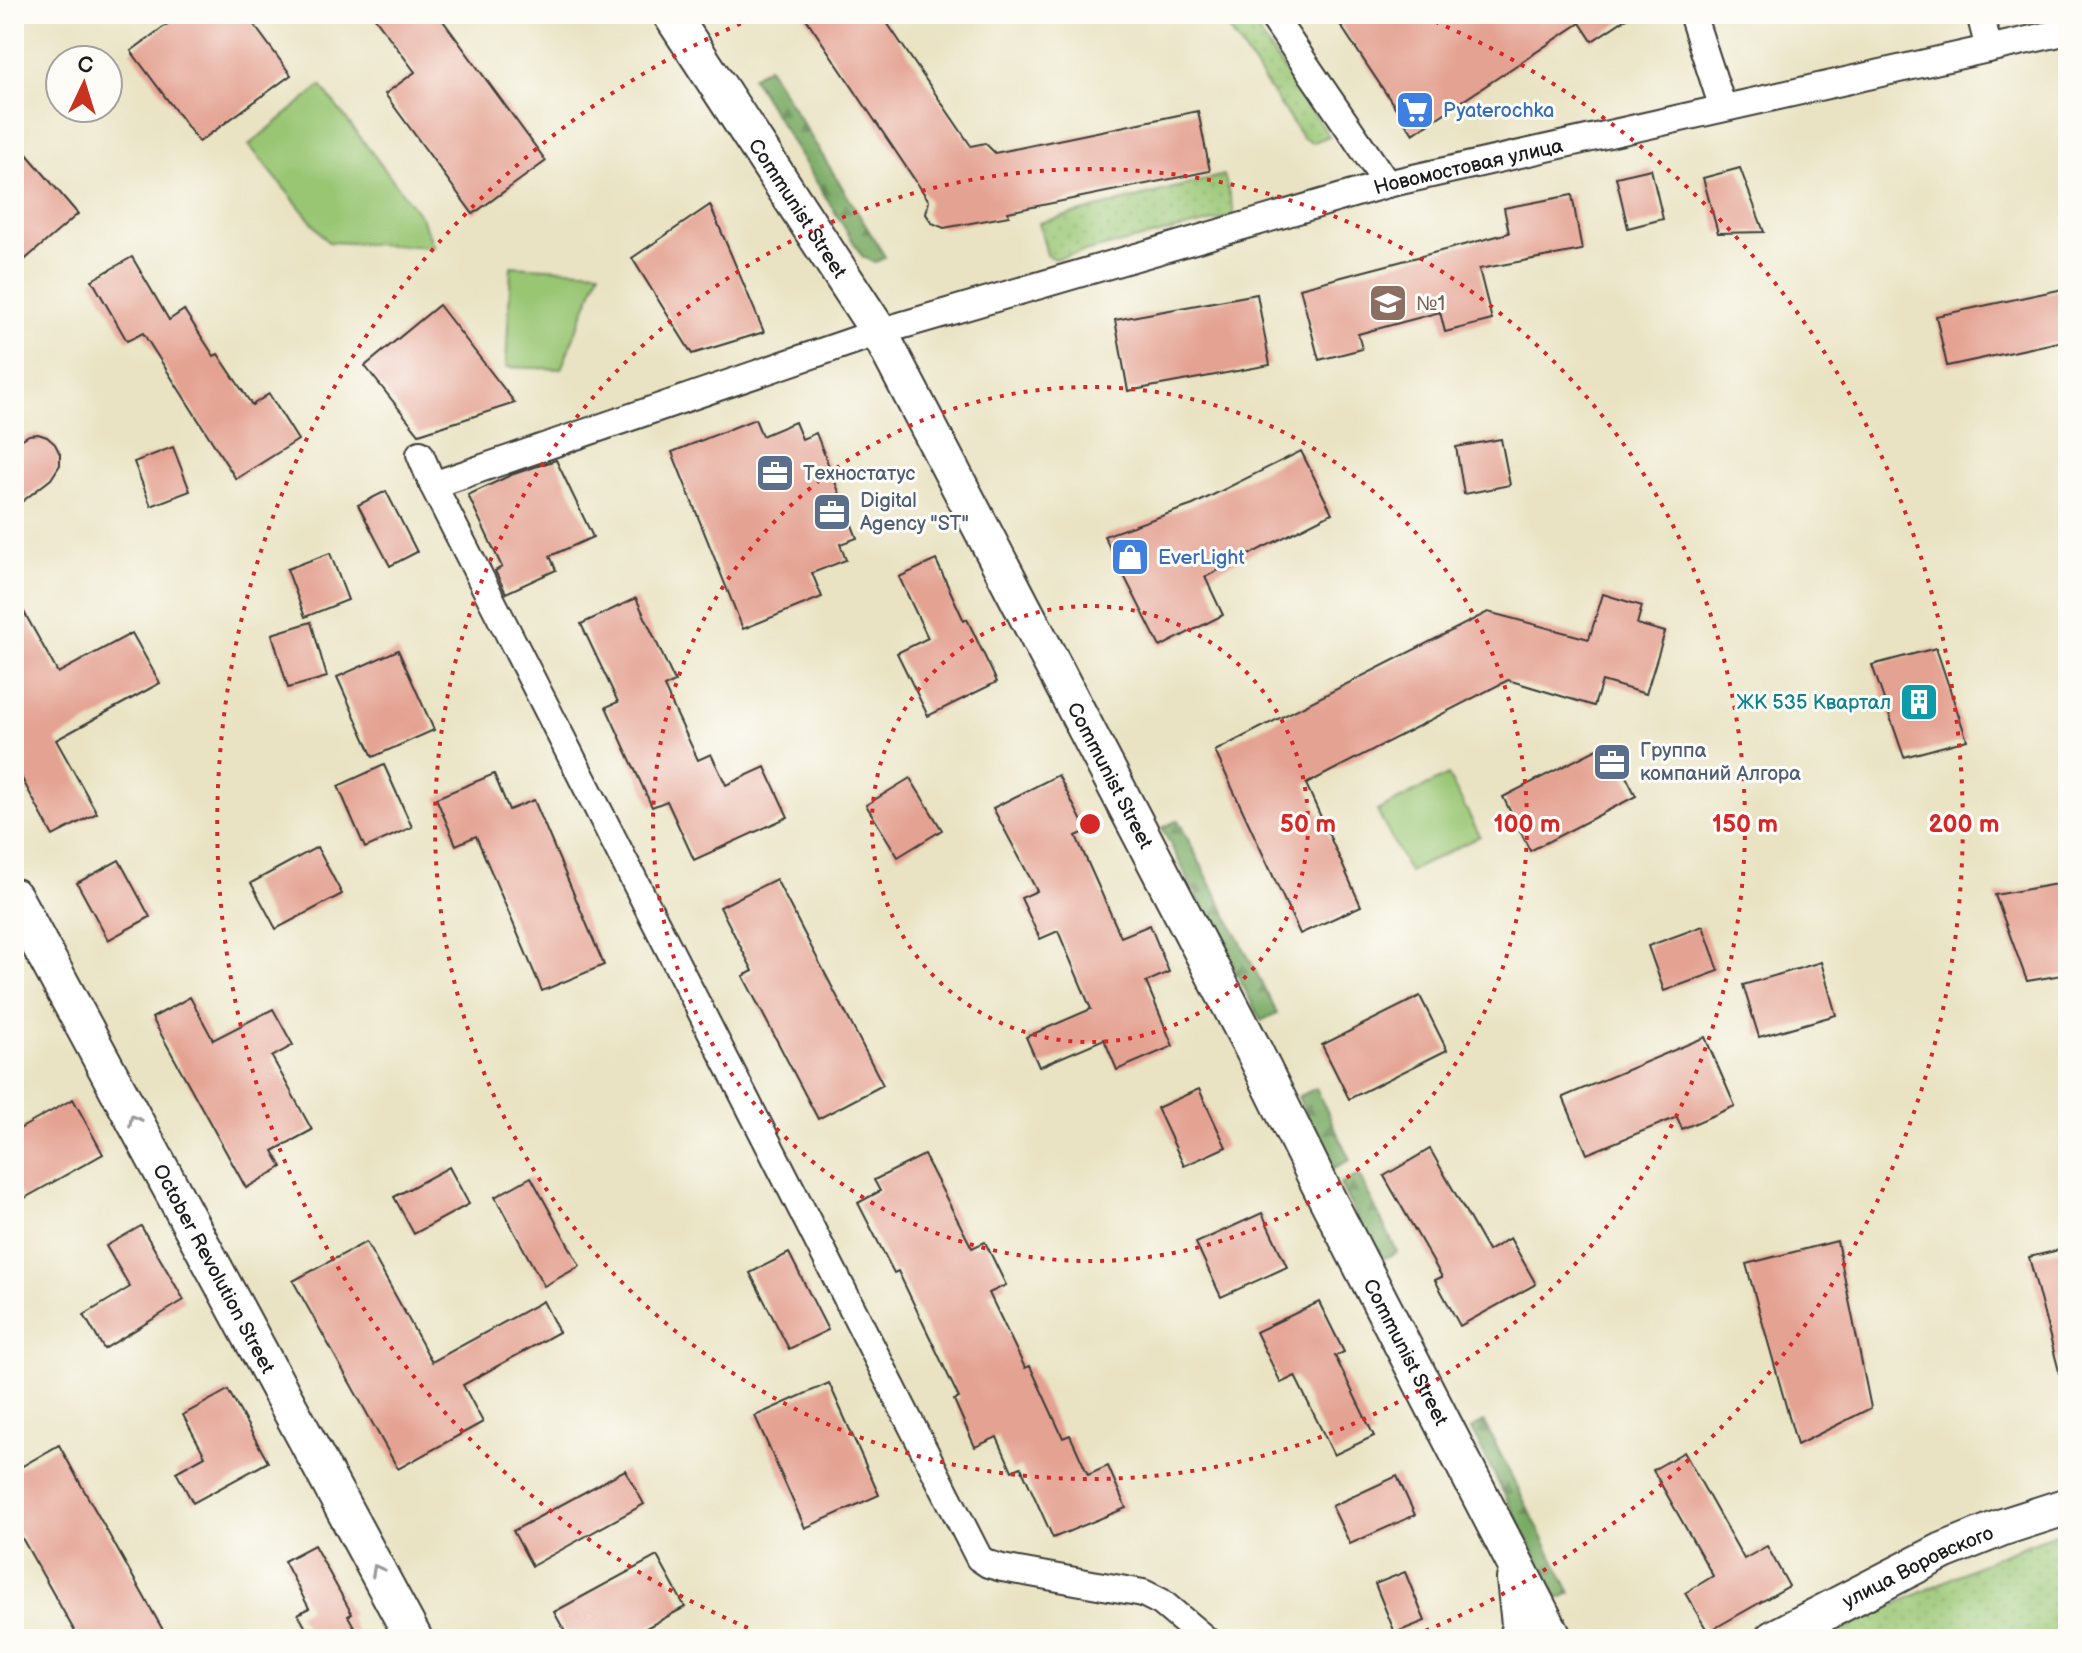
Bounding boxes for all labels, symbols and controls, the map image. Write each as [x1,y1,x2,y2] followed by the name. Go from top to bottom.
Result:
[44,44,124,124] north arrow
[77,52,94,80] text: С
[1394,89,1436,131] supermarket icon: Pyaterochka
[1443,99,1554,123] place label: Pyaterochka
[743,134,851,283] street label: Communist Street
[1371,134,1566,200] street label: Новомостовая улица
[1367,282,1409,324] school or university icon: №1
[1416,292,1445,316] place label: №1
[754,452,796,494] office icon: Техностатус
[803,462,916,486] place label: Техностатус
[860,489,969,536] place label: Digital Agency "ST"
[811,491,853,533] office icon: Digital Agency "ST"
[1109,536,1151,578] shop icon: EverLight
[1158,546,1245,570] place label: EverLight
[1898,681,1940,723] building icon: ЖК 535 Квартал
[1736,691,1891,715] place label: ЖК 535 Квартал
[1061,699,1157,853] street label: Communist Street
[1640,739,1801,786] place label: Группа компаний Алгора
[1591,741,1633,783] office icon: Группа компаний Алгора
[1076,810,1104,838] centre of rings
[1280,810,1336,839] text: 50 m
[1494,810,1560,839] text: 100 m
[1712,810,1778,839] text: 150 m
[1929,810,1999,839] text: 200 m
[128,1114,144,1128] one-way arrow
[147,1160,279,1378] street label: October Revolution Street
[1357,1275,1453,1430] street label: Communist Street
[1839,1521,1997,1614] street label: улица Воровского
[372,1564,387,1579] one-way arrow

